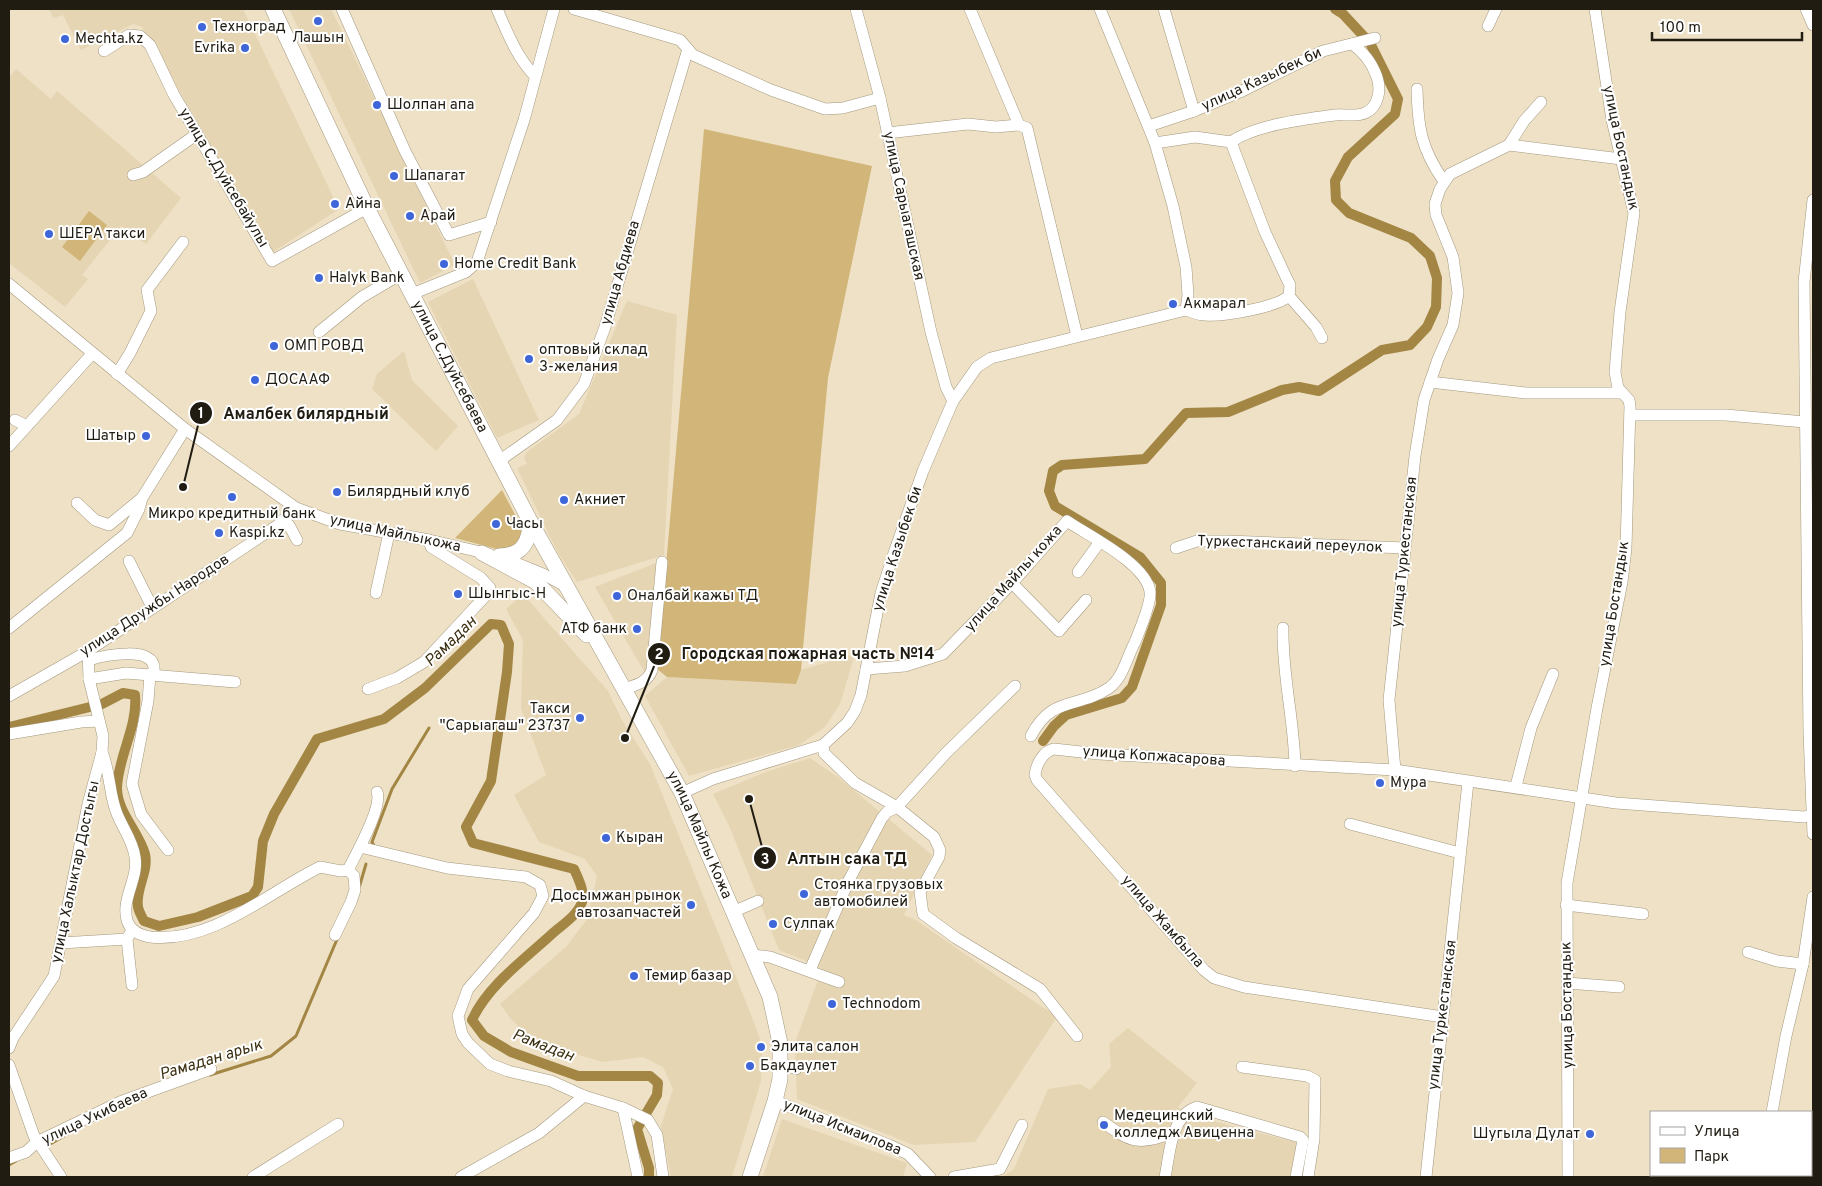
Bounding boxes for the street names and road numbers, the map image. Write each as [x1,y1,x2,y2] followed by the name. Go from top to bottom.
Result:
[1199,44,1325,116] street label: улица Казыбек би
[1597,84,1643,212] street label: улица Бостандык
[174,105,272,251] street label: улица С.Дуйсебайулы
[878,130,928,282] street label: улица Сарыагашская
[597,218,645,328] street label: улица Абдиева
[407,297,492,436] street label: улица С.Дуйсебаева
[1388,476,1422,628] street label: улица Туркестанская
[869,484,927,614] street label: улица Казыбек би
[328,511,462,557] street label: улица Майлыкожа
[961,522,1067,636] street label: улица Майлы кожа
[1197,532,1383,558] street label: Туркестанскаий переулок
[1596,540,1634,668] street label: улица Бостандык
[77,551,233,661] street label: улица Дружбы Народов
[1082,743,1226,771] street label: улица Копжасарова
[662,768,736,902] street label: улица Майлы Кожа
[47,779,105,965] street label: улица Халыктар Достыгы
[1117,872,1207,972] street label: улица Жамбыла
[1424,939,1462,1091] street label: улица Туркестанская
[1557,941,1579,1069] street label: улица Бостандык
[39,1084,151,1150] street label: улица Укибаева
[780,1096,904,1160] street label: улица Исмаилова

